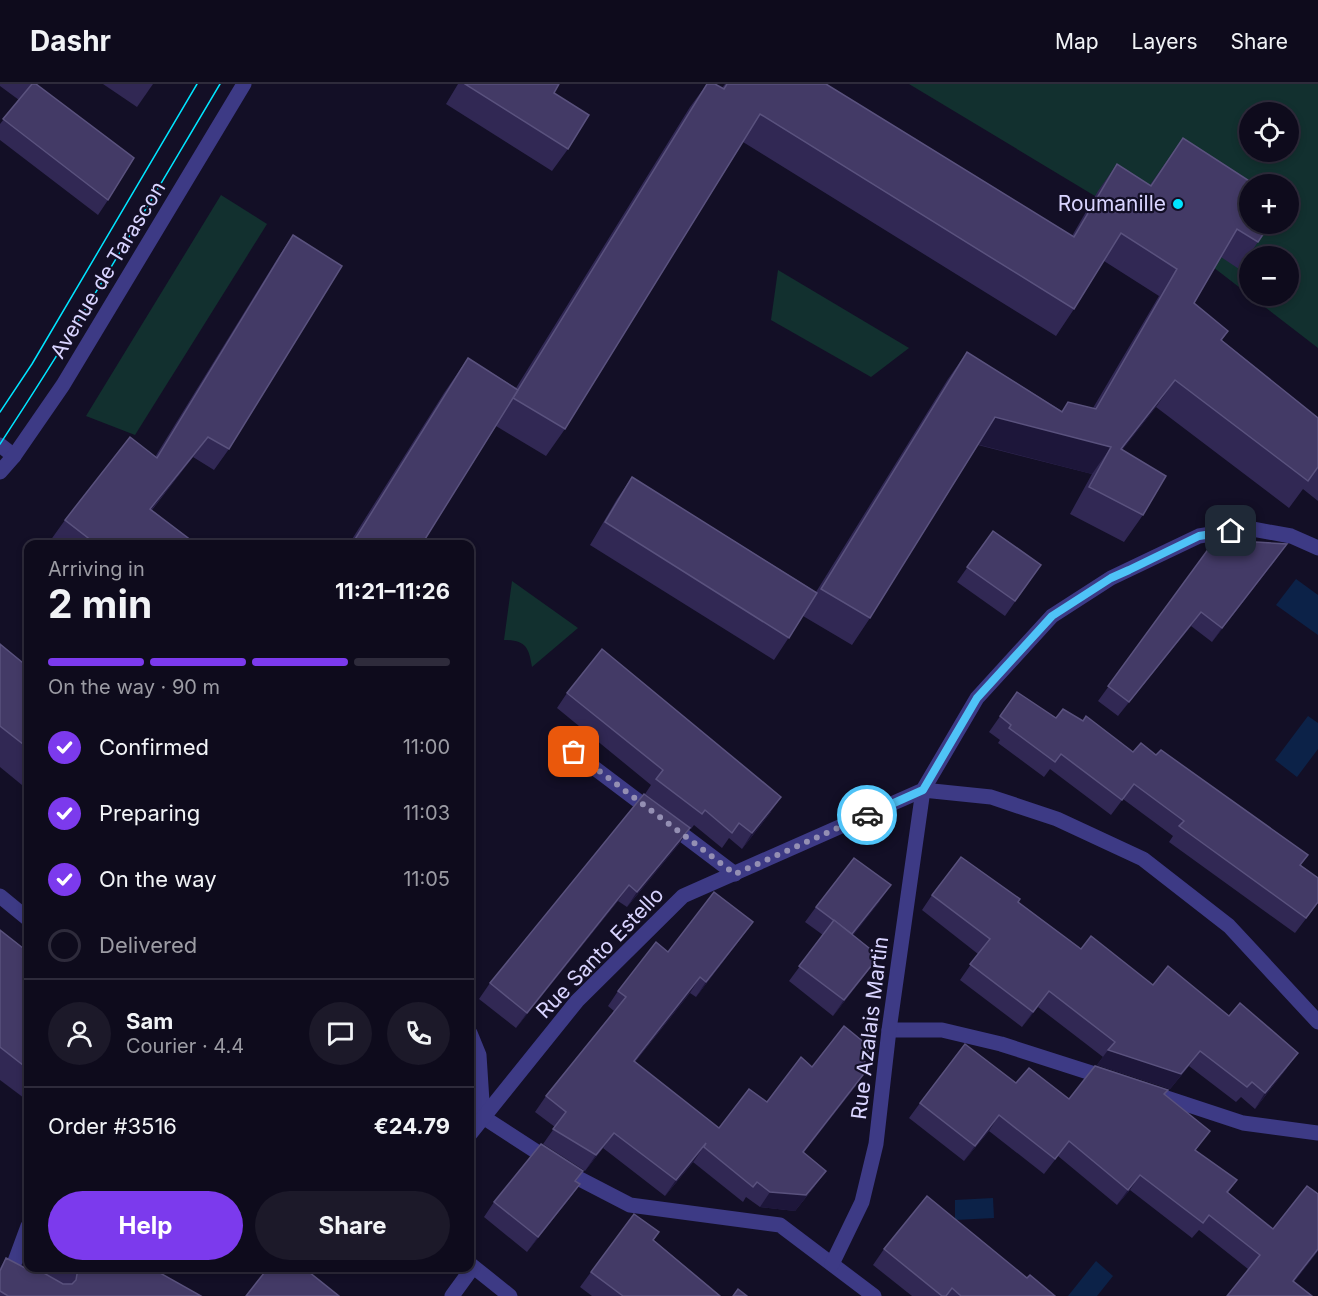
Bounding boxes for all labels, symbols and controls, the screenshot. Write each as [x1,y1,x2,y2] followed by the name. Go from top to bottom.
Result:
[30,24,111,58] text: Dashr
[1055,29,1099,54] text: Map
[1132,29,1198,54] text: Layers
[1231,29,1288,54] text: Share
[1239,102,1299,306] map controls
[1239,102,1299,162] button: locate
[1239,174,1299,234] button: +
[45,177,170,363] street label: Avenue de Tarascon
[1058,191,1166,216] place label: Roumanille
[1171,197,1185,211] marker: Roumanille
[1239,246,1299,306] button: −
[1205,505,1256,556] pin
[1214,514,1247,547] icon: home
[48,557,145,581] text: Arriving in
[335,578,450,604] text: 11:21–11:26
[48,580,152,627] text: 2 min
[48,675,220,699] text: On the way · 90 m
[548,726,599,777] pin
[48,731,81,764] icon: check
[99,734,209,760] text: Confirmed
[403,735,450,759] text: 11:00
[557,735,590,768] icon: bag
[837,785,897,845] courier
[48,797,81,830] icon: check
[851,799,884,832] icon: car
[99,800,200,826] text: Preparing
[403,801,450,825] text: 11:03
[48,863,81,896] icon: check
[99,866,217,892] text: On the way
[403,867,450,891] text: 11:05
[531,882,668,1023] street label: Rue Santo Estello
[99,932,197,958] text: Delivered
[846,935,893,1121] street label: Rue Azalais Martin
[48,1002,111,1065] button: person
[309,1002,372,1065] button: chat
[387,1002,450,1065] button: phone
[126,1008,173,1034] text: Sam
[126,1034,244,1058] text: Courier · 4.4
[48,1113,177,1139] text: Order #3516
[374,1113,450,1139] text: €24.79
[48,1191,243,1260] button: Help
[255,1191,450,1260] button: Share

